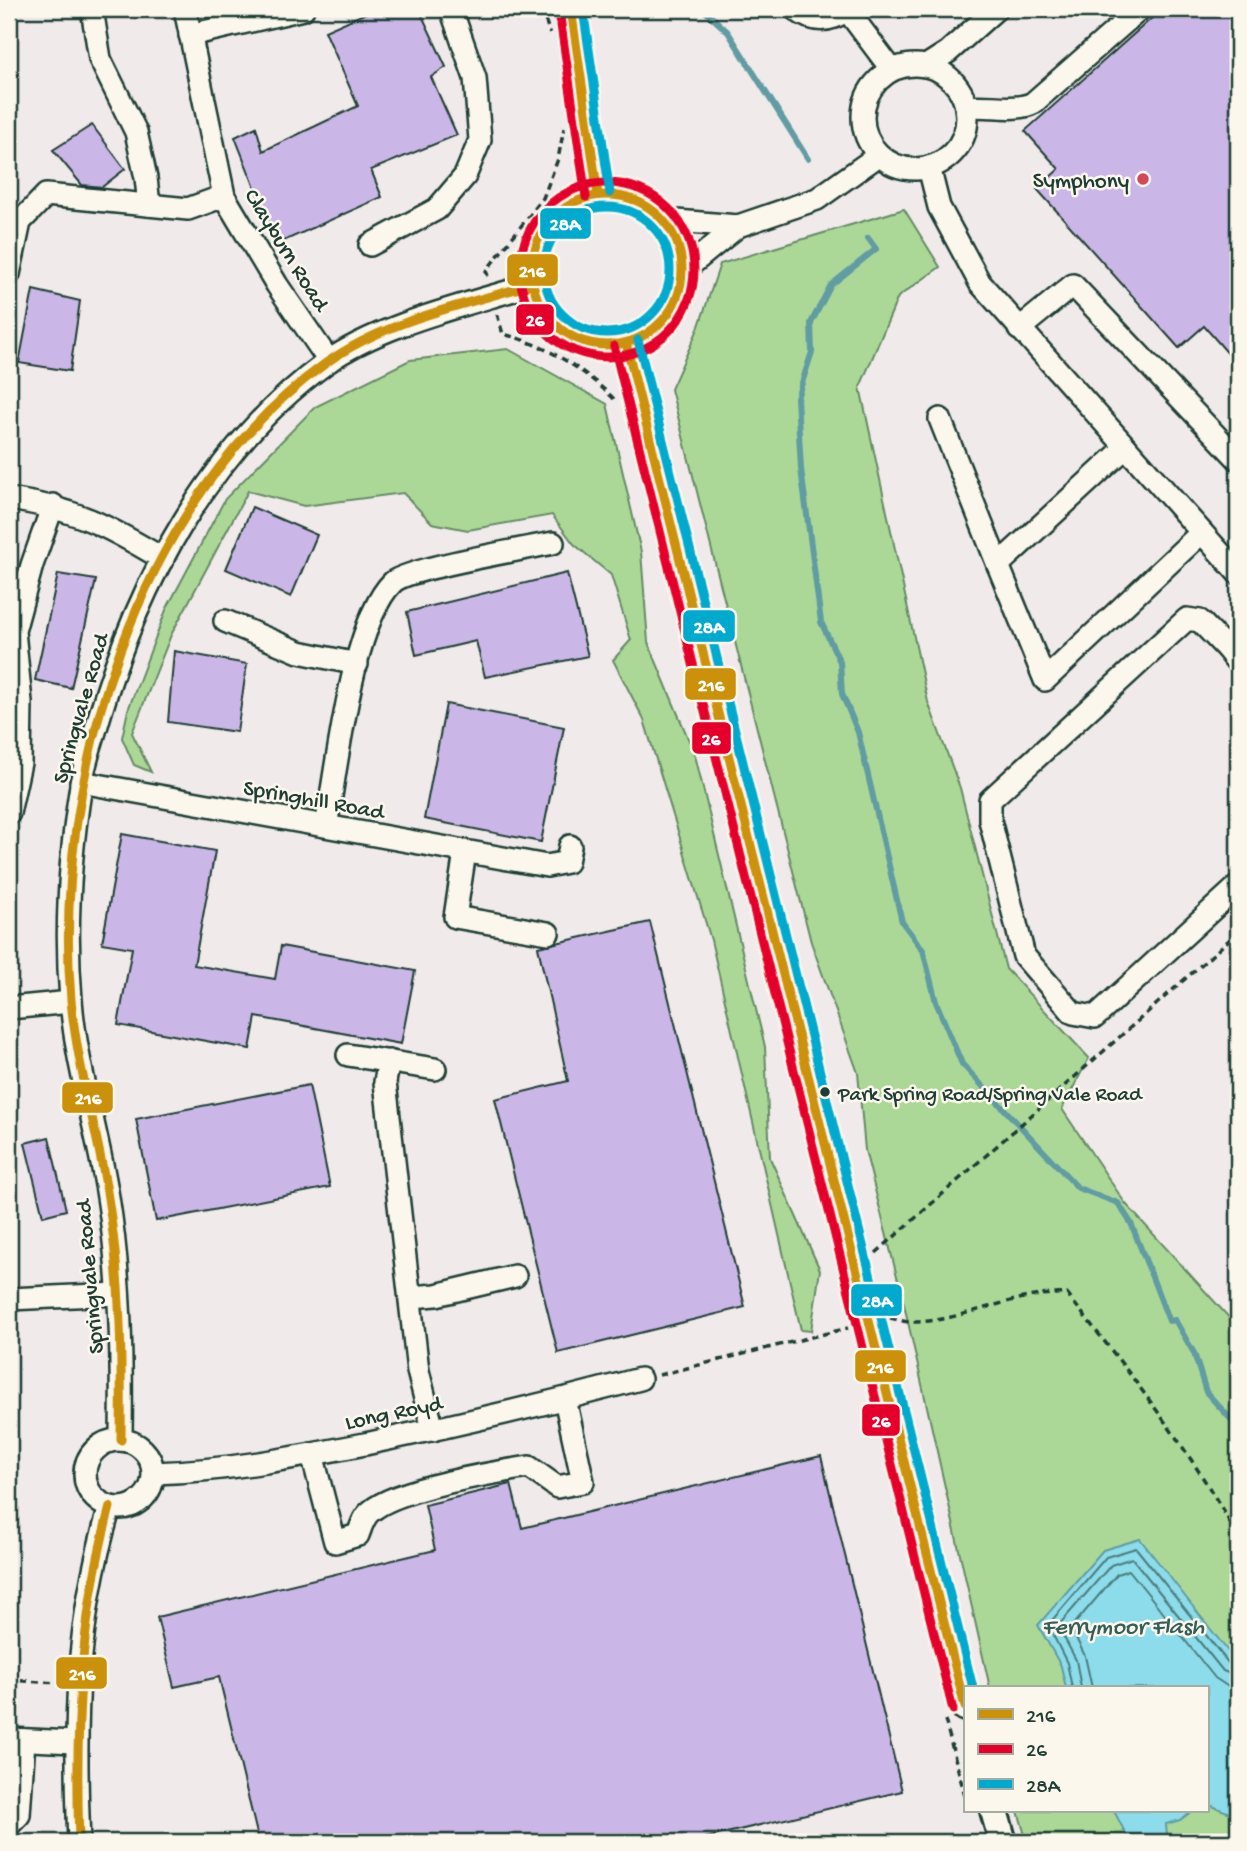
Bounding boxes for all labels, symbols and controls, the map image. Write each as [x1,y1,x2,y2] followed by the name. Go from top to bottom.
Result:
[1033,169,1129,196] place label: Symphony
[1135,171,1151,187] marker: Symphony
[237,185,334,318] street label: Clayburn Road
[539,207,592,240] line badge: 28A
[550,215,582,238] text: 28A
[506,253,559,287] line badge: 216
[519,262,546,285] text: 216
[515,303,555,336] line badge: 26
[526,311,545,334] text: 26
[682,609,736,643] line badge: 28A
[694,618,726,641] text: 28A
[48,629,117,787] street label: Springvale Road
[684,667,737,701] line badge: 216
[698,676,725,699] text: 216
[691,721,732,755] line badge: 26
[702,730,721,753] text: 26
[241,776,387,827] street label: Springhill Road
[61,1081,114,1114] line badge: 216
[837,1084,1143,1109] place label: Park Spring Road/Spring Vale Road
[818,1085,832,1099] marker: Park Spring Road/Spring Vale Road
[75,1089,102,1112] text: 216
[71,1197,112,1355] street label: Springvale Road
[850,1283,903,1317] line badge: 28A
[862,1292,894,1315] text: 28A
[854,1349,907,1383] line badge: 216
[867,1358,894,1381] text: 216
[343,1391,446,1438] street label: Long Royd
[861,1403,901,1437] line badge: 26
[872,1412,891,1435] text: 26
[1042,1614,1205,1643] water label: Ferrymoor Flash
[55,1656,108,1690] line badge: 216
[69,1665,96,1688] text: 216
[964,1686,1208,1812] legend
[1026,1706,1056,1731] text: 216
[1026,1740,1047,1765] text: 26
[1026,1776,1062,1801] text: 28A

